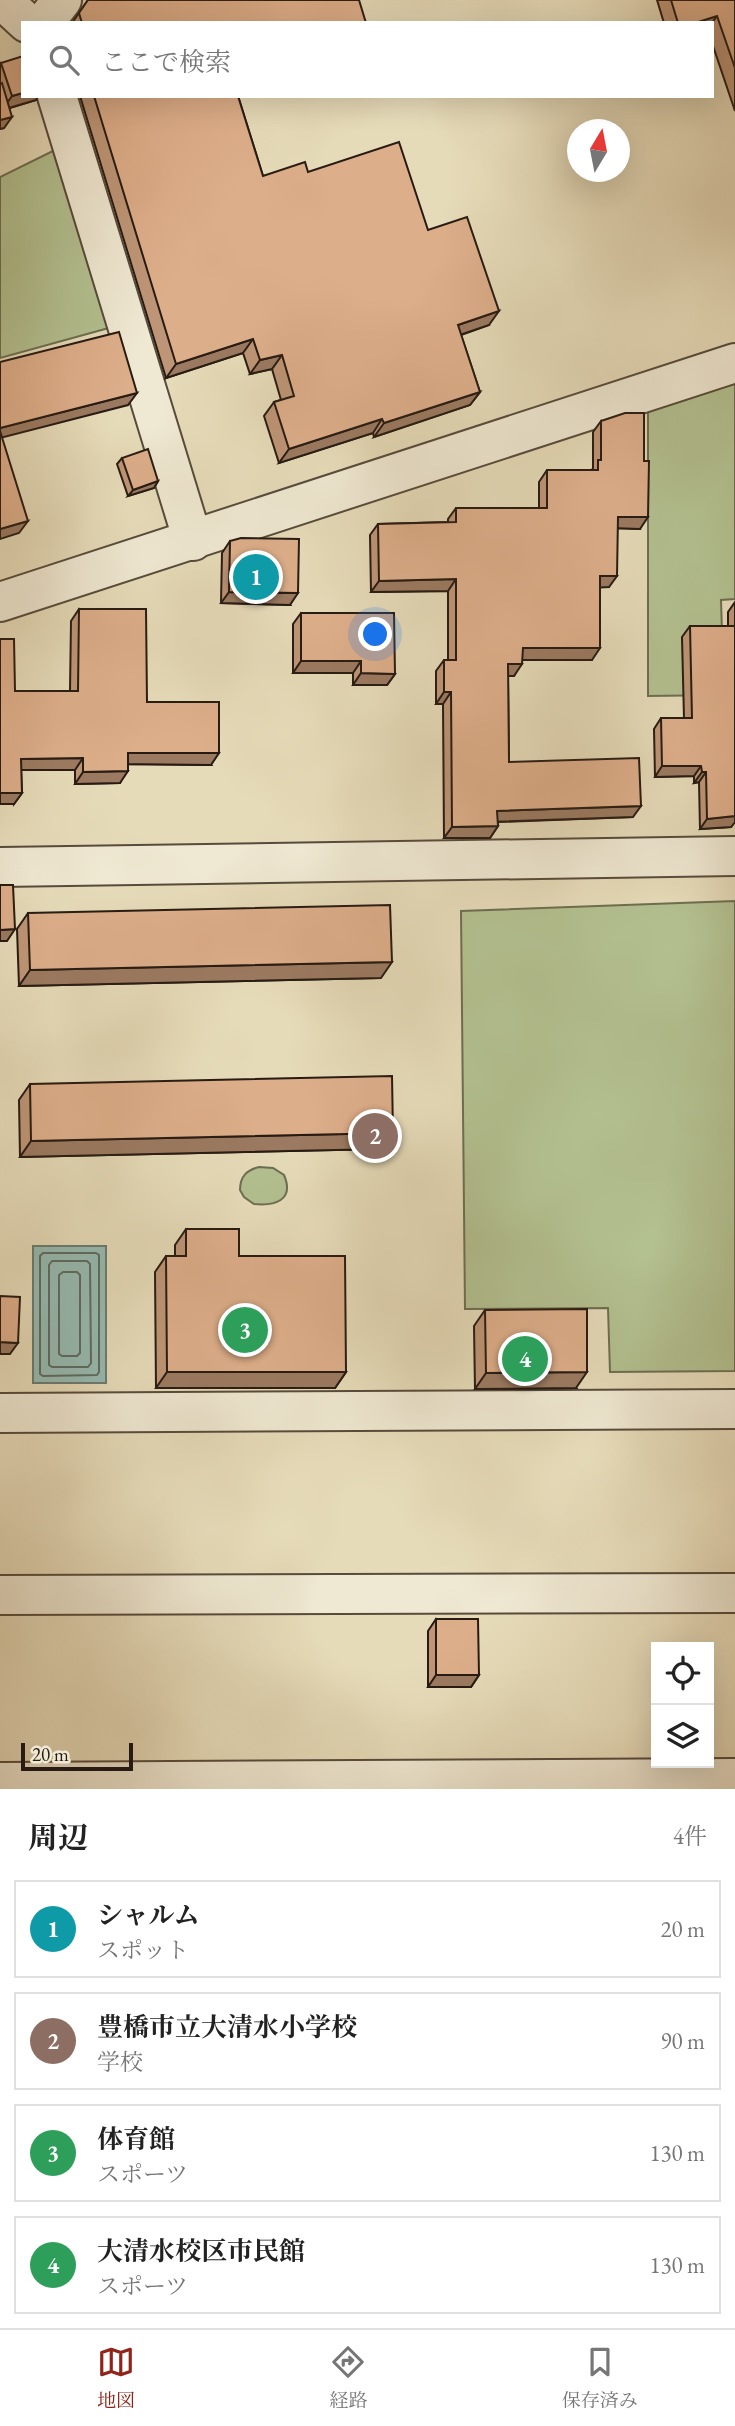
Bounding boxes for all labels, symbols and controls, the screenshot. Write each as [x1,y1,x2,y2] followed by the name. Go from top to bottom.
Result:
[21,21,714,98] search box
[45,41,83,79] icon: search
[101,45,231,79] text: ここで検索
[567,119,630,182] north arrow
[233,551,279,603] pin: 1
[358,617,392,651] your location
[352,1110,398,1162] pin: 2
[222,1304,268,1356] pin: 3
[502,1333,548,1385] pin: 4
[651,1642,714,1768] map controls
[651,1642,714,1705] button: locate
[651,1705,714,1768] button: layers
[21,1740,133,1772] scale bar
[32,1742,69,1767] text: 20 m
[28,1818,88,1857] text: 周辺
[673,1821,707,1851] text: 4件
[97,1898,199,1932] text: シャルム
[47,1914,59,1944] text: 1
[660,1914,705,1944] text: 20 m
[97,1935,189,1965] text: スポット
[97,2010,357,2044] text: 豊橋市立大清水小学校
[47,2026,59,2056] text: 2
[660,2026,705,2056] text: 90 m
[97,2047,143,2077] text: 学校
[97,2122,175,2156] text: 体育館
[47,2138,59,2168] text: 3
[649,2138,705,2168] text: 130 m
[97,2159,188,2189] text: スポーツ
[97,2234,305,2268] text: 大清水校区市民館
[47,2250,59,2280] text: 4
[649,2250,705,2280] text: 130 m
[97,2271,188,2301] text: スポーツ
[97,2343,135,2413] tab: 地図
[329,2343,368,2413] tab: 経路
[562,2343,638,2413] tab: 保存済み

